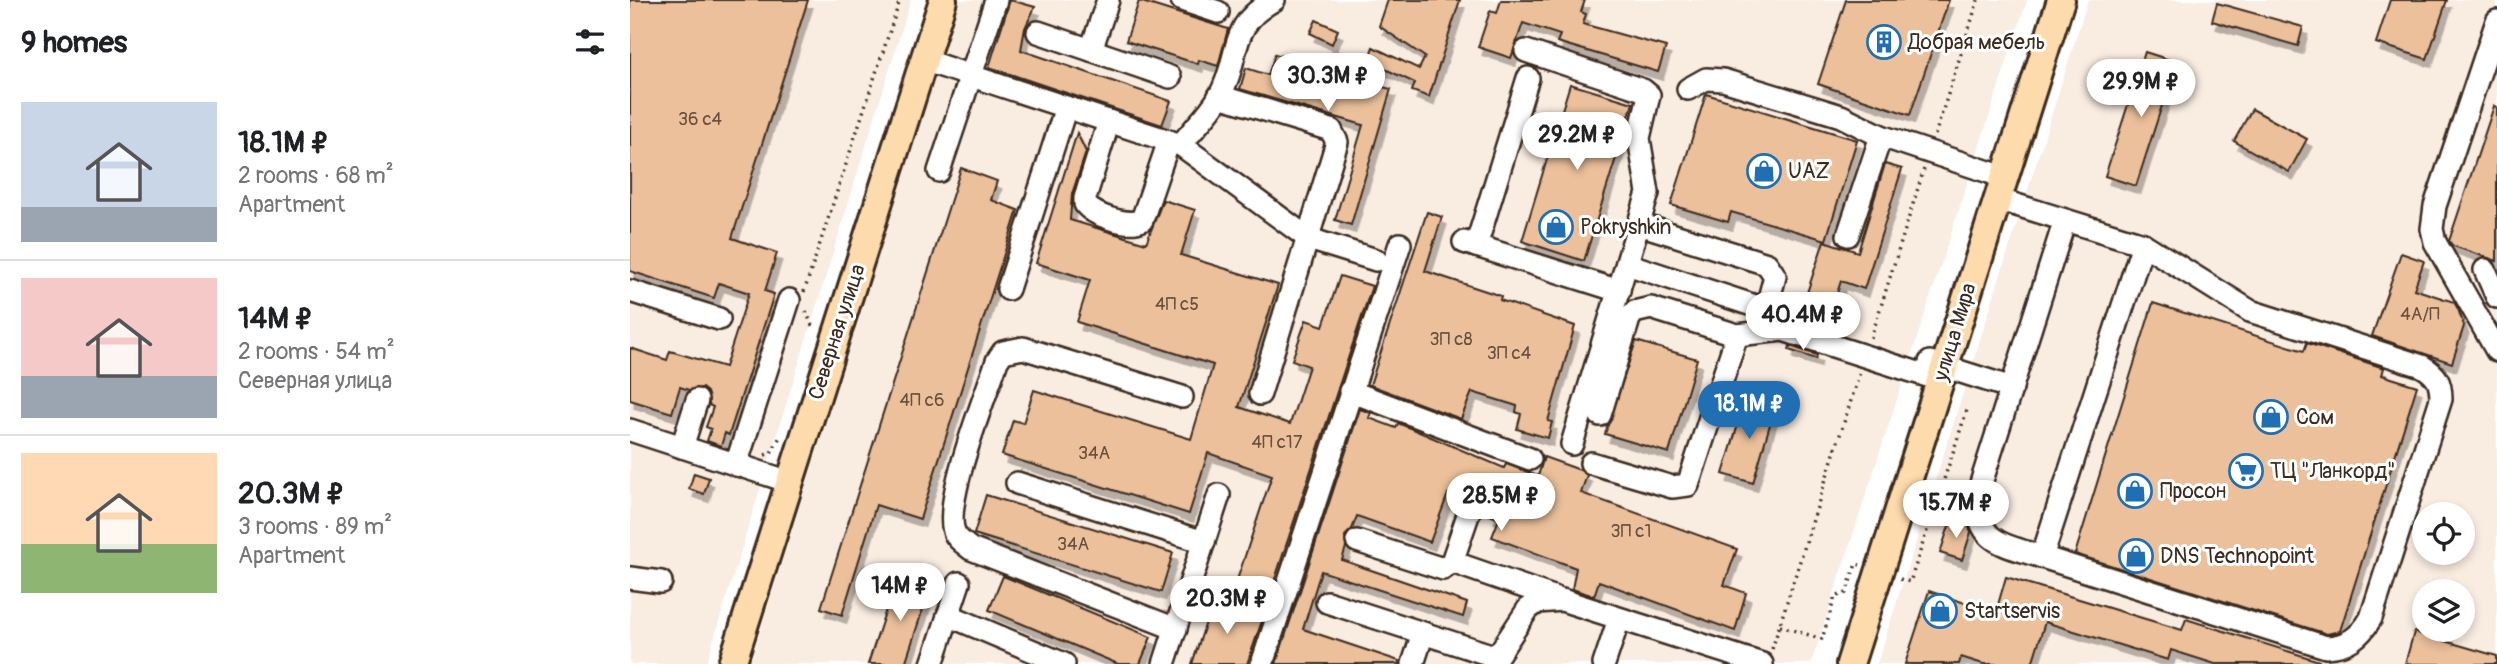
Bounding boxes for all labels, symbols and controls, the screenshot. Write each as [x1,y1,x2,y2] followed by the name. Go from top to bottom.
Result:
[571,23,609,61] icon: filters
[1865,23,1903,61] building icon: Добрая мебель
[21,24,127,61] text: 9 homes
[1907,29,2045,56] place label: Добрая мебель
[1263,54,1393,113] pin: 30.3M ₽
[2076,60,2206,119] pin: 29.9M ₽
[1287,61,1369,90] text: 30.3M ₽
[2103,67,2179,96] text: 29.9M ₽
[678,108,723,131] house number: 36 с4
[1512,113,1642,172] pin: 29.2M ₽
[1538,120,1616,149] text: 29.2M ₽
[238,124,329,161] text: 18.1M ₽
[77,130,161,214] icon: home
[1745,152,1783,190] shop icon: UAZ
[1788,158,1830,185] place label: UAZ
[238,161,394,190] text: 2 rooms · 68 m²
[238,190,345,219] text: Apartment
[1537,208,1575,246] shop icon: Pokryshkin
[1580,214,1672,241] place label: Pokryshkin
[802,261,872,403] street label: Северная улица
[1927,280,1983,385] street label: улица Мира
[1738,292,1868,352] pin: 40.4M ₽
[1155,293,1199,316] house number: 4П с5
[238,300,313,337] text: 14M ₽
[1762,300,1844,329] text: 40.4M ₽
[2400,303,2440,326] house number: 4А/П
[77,306,161,390] icon: home
[1430,328,1472,351] house number: 3П с8
[238,337,395,366] text: 2 rooms · 54 m²
[1487,342,1532,365] house number: 3П с4
[238,366,392,395] text: Северная улица
[1684,382,1814,441] pin: 18.1M ₽
[900,389,944,412] house number: 4П с6
[1714,389,1784,418] text: 18.1M ₽
[2252,398,2290,436] shop icon: Сом
[2296,404,2334,431] place label: Сом
[1252,431,1303,454] house number: 4П с17
[1078,442,1110,465] house number: 34А
[2227,452,2265,490] supermarket icon: ТЦ "Ланкорд"
[2270,458,2396,485] place label: ТЦ "Ланкорд"
[2116,472,2154,510] shop icon: Просон
[1436,474,1566,533] pin: 28.5M ₽
[238,475,345,512] text: 20.3M ₽
[2160,478,2226,505] place label: Просон
[1891,480,2021,540] pin: 15.7M ₽
[77,481,161,565] icon: home
[1462,481,1540,510] text: 28.5M ₽
[1919,488,1993,517] text: 15.7M ₽
[2412,502,2475,642] map controls
[2412,502,2475,565] button: locate
[238,512,392,541] text: 3 rooms · 89 m²
[1611,520,1651,543] house number: 3П с1
[1057,533,1089,556] house number: 34А
[2117,537,2155,575] shop icon: DNS Technopoint
[238,541,345,570] text: Apartment
[2160,543,2315,570] place label: DNS Technopoint
[851,564,949,623] pin: 14M ₽
[871,571,929,600] text: 14M ₽
[1162,576,1292,636] pin: 20.3M ₽
[2412,579,2475,642] button: layers
[1186,584,1268,613] text: 20.3M ₽
[1921,592,1959,630] shop icon: Startservis
[1964,598,2061,625] place label: Startservis

